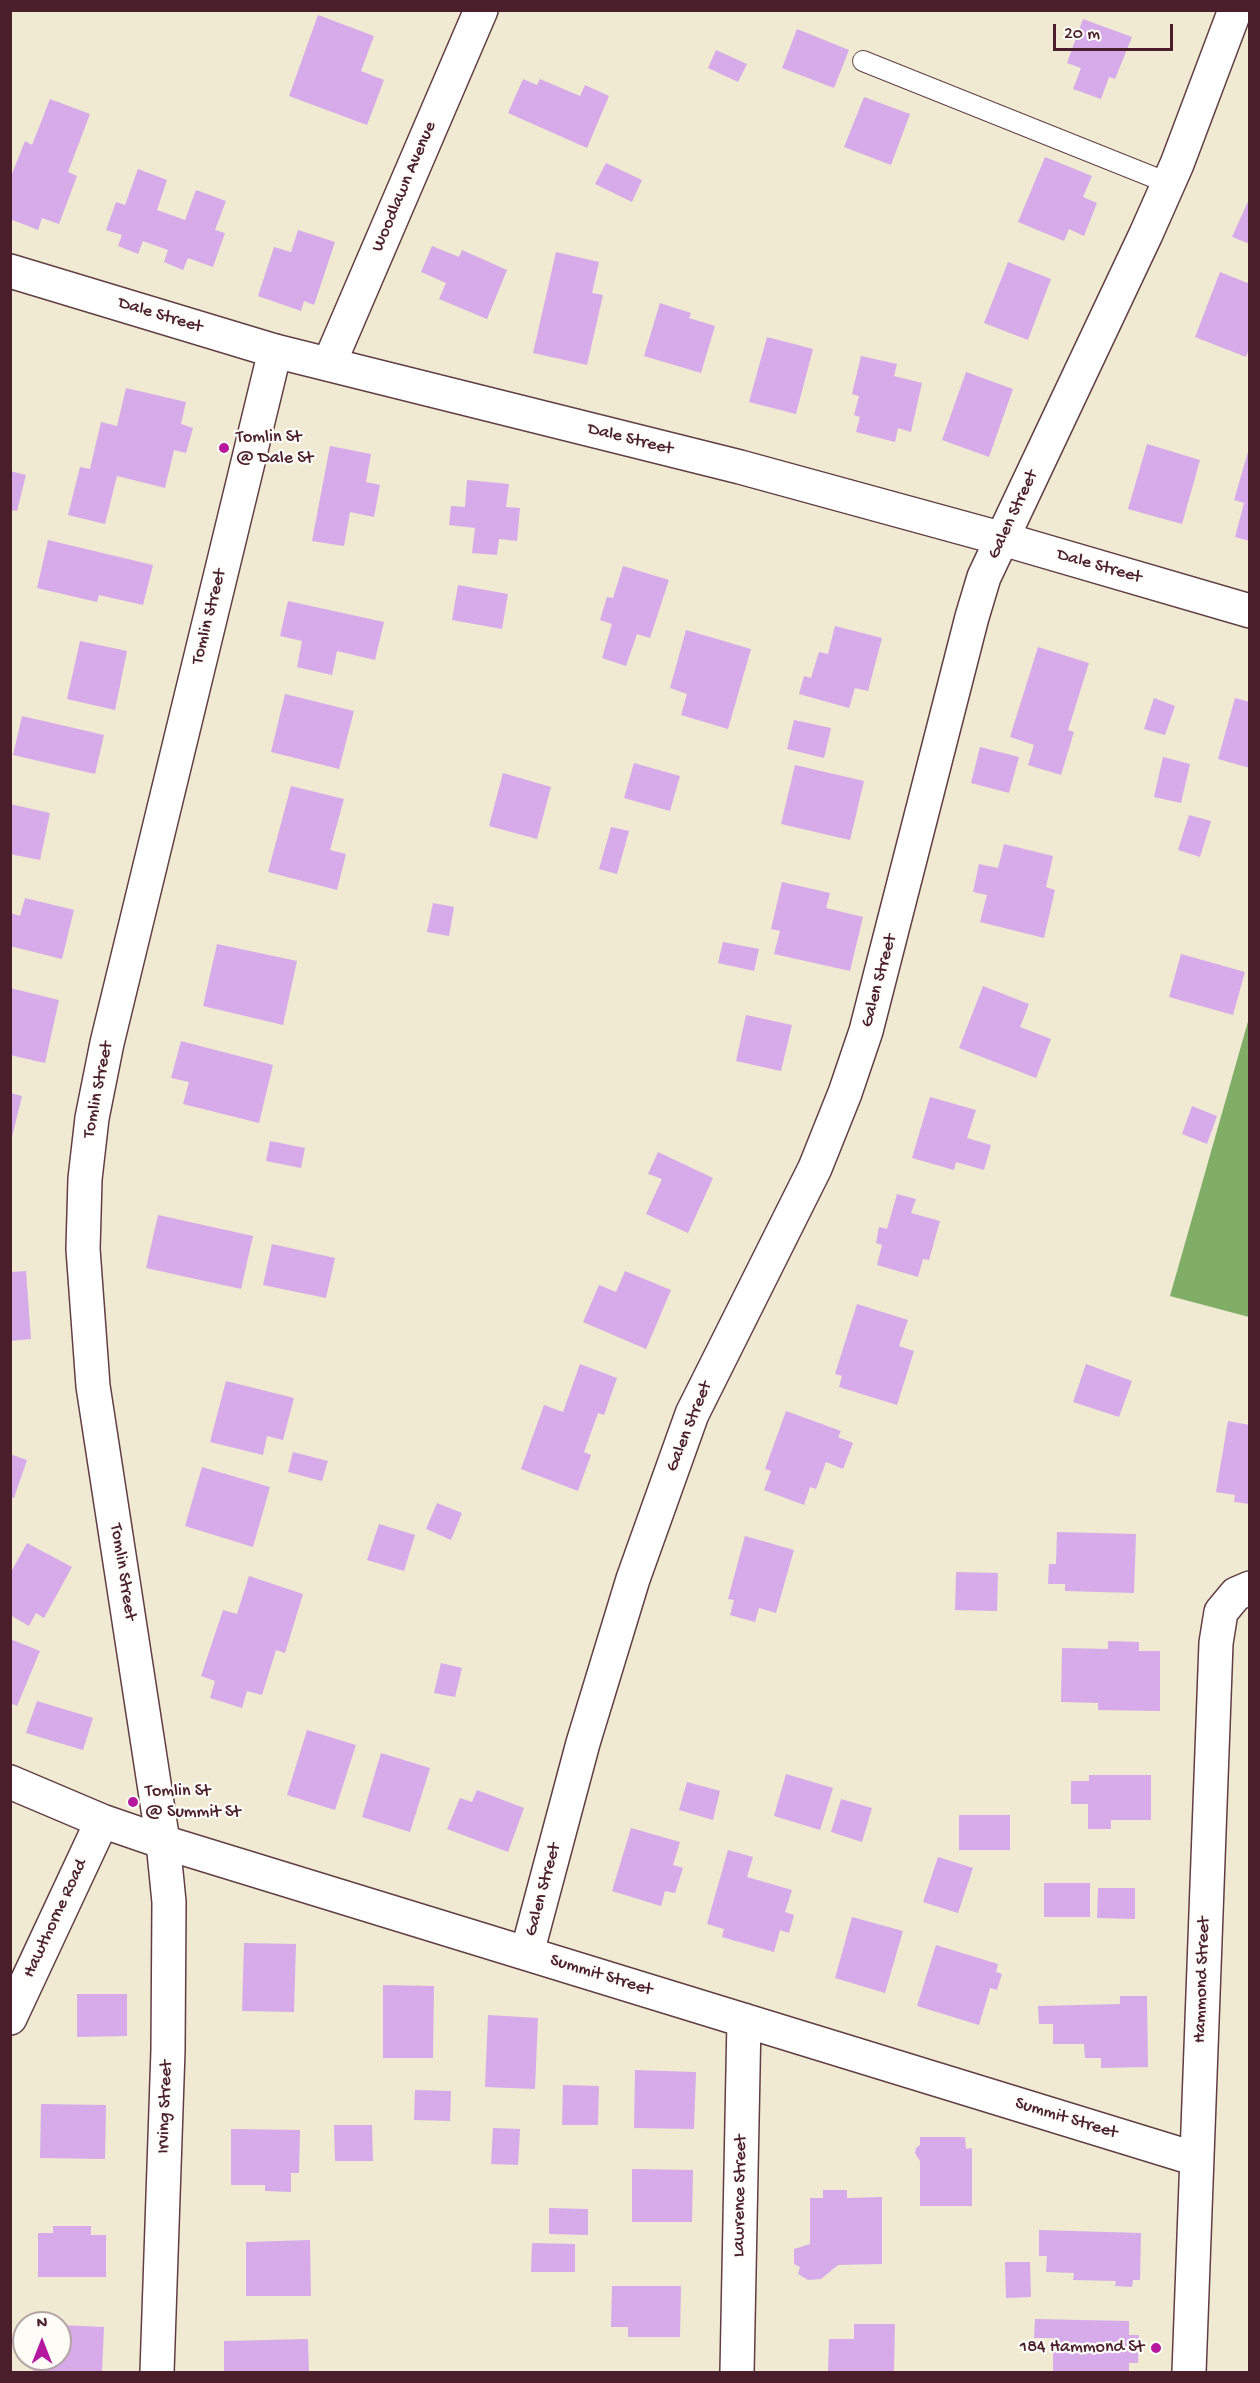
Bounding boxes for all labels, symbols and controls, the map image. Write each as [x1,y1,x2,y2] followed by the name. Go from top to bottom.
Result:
[1056,12,1176,50] scale bar
[1064,24,1100,45] text: 20 m
[368,119,442,255] street label: Woodlawn Avenue
[115,293,205,339] street label: Dale Street
[585,419,675,461] street label: Dale Street
[236,427,313,470] place label: Tomlin St @ Dale St
[217,441,231,455] marker: Tomlin St @ Dale St
[984,467,1044,563] street label: Galen Street
[1054,545,1144,589] street label: Dale Street
[188,567,232,667] street label: Tomlin Street
[857,932,903,1030] street label: Galen Street
[79,1040,119,1140] street label: Tomlin Street
[662,1379,718,1475] street label: Galen Street
[104,1522,140,1622] street label: Tomlin Street
[145,1781,241,1824] place label: Tomlin St @ Summit St
[126,1795,140,1809] marker: Tomlin St @ Summit St
[521,1841,567,1939] street label: Galen Street
[19,1856,93,1982] street label: Hawthorne Road
[1190,1916,1216,2044] street label: Hammond Street
[547,1950,655,2002] street label: Summit Street
[154,2060,178,2154] street label: Irving Street
[1012,2093,1120,2145] street label: Summit Street
[729,2135,753,2257] street label: Lawrence Street
[12,2311,72,2371] north arrow
[37,2315,47,2334] text: N
[1020,2337,1144,2359] place label: 184 Hammond St
[1149,2341,1163,2355] marker: 184 Hammond St

